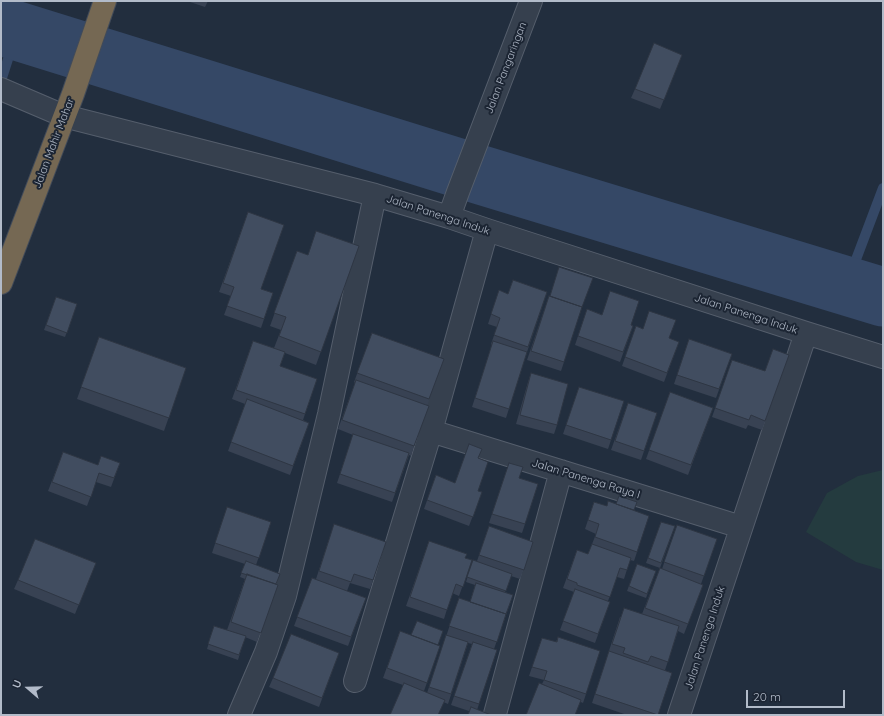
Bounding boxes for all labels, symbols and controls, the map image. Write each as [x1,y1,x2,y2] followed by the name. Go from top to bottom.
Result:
[482,20,530,116] street label: Jalan Pangaringan
[31,96,77,190] street label: Jalan Mahir Mahar
[385,192,491,238] street label: Jalan Panenga Induk
[693,291,799,337] street label: Jalan Panenga Induk
[530,456,642,502] street label: Jalan Panenga Raya I
[682,585,728,691] street label: Jalan Panenga Induk
[8,668,48,708] north arrow
[9,678,25,690] text: U
[748,682,847,708] scale bar
[753,689,781,704] text: 20 m

